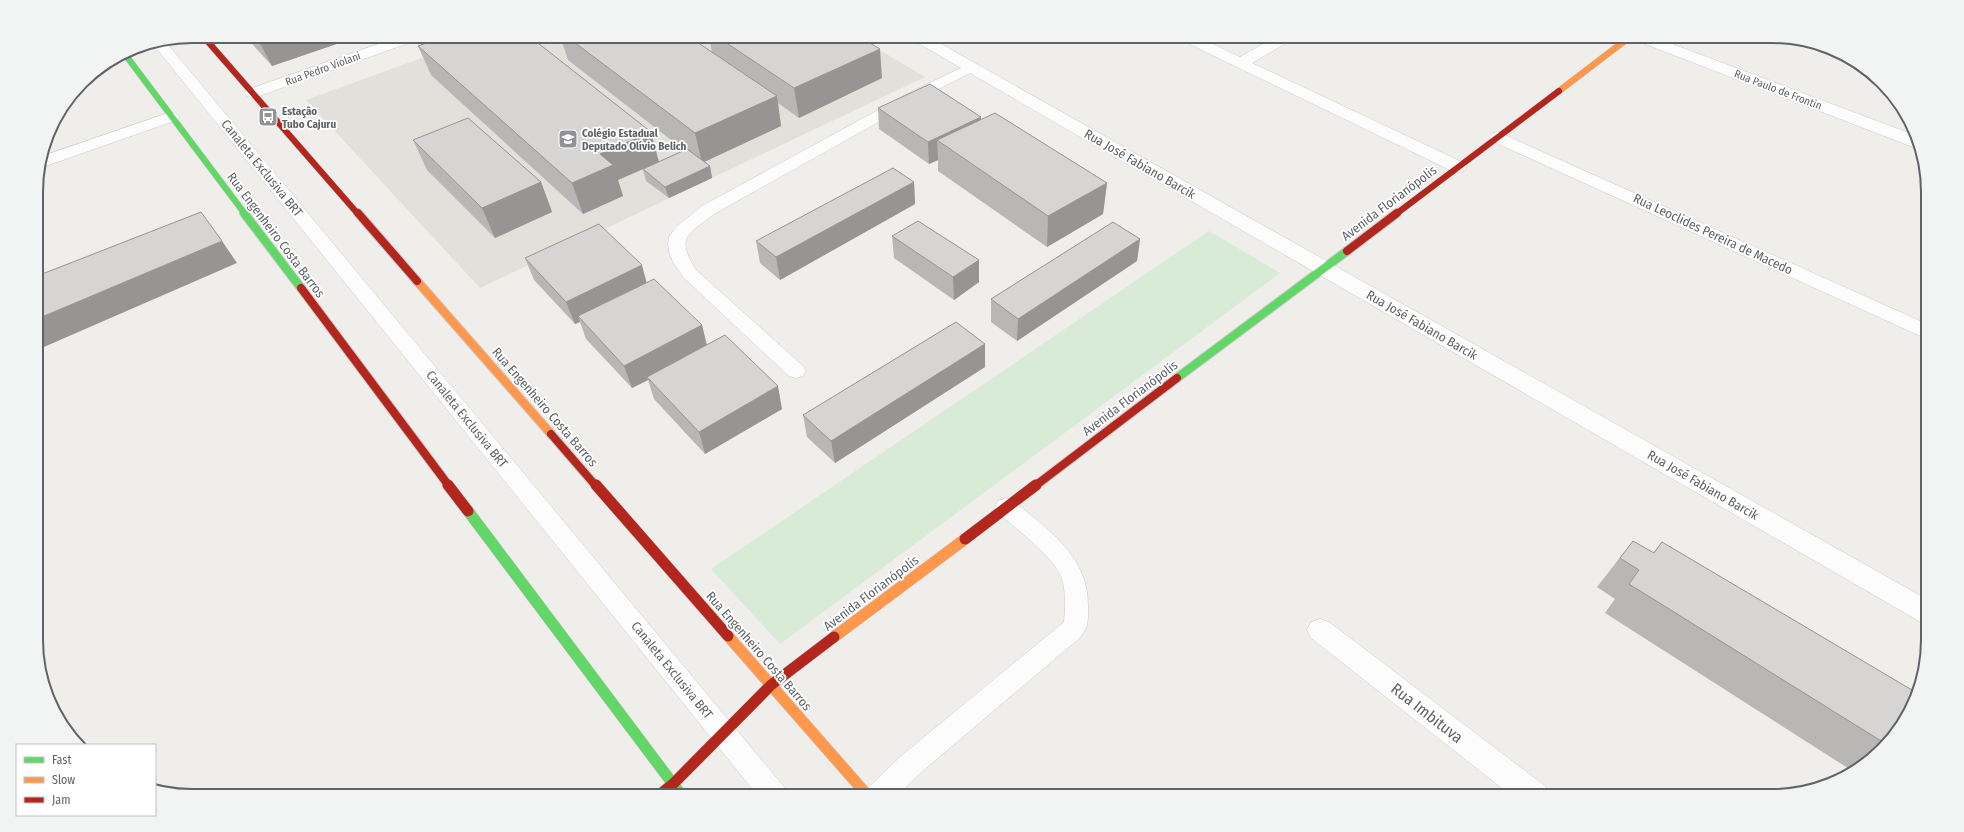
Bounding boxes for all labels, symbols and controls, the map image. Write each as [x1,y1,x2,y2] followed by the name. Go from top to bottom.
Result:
[283,49,363,89] street label: Rua Pedro Violani
[1732,67,1824,113] street label: Rua Paulo de Frontin
[282,105,336,131] place label: Estação Tubo Cajuru
[257,106,279,128] bus stop icon: Estação Tubo Cajuru
[218,116,306,220] street label: Canaleta Exclusiva BRT
[1082,126,1199,202] street label: Rua José Fabiano Barcik
[582,127,687,153] place label: Colégio Estadual Deputado Olívio Belich
[557,128,579,150] school or university icon: Colégio Estadual Deputado Olívio Belich
[1338,162,1440,244] street label: Avenida Florianópolis
[224,169,328,301] street label: Rua Engenheiro Costa Barros
[1631,190,1795,278] street label: Rua Leoclides Pereira de Macedo
[1364,287,1481,363] street label: Rua José Fabiano Barcik
[489,344,601,470] street label: Rua Engenheiro Costa Barros
[1079,357,1181,439] street label: Avenida Florianópolis
[423,367,511,471] street label: Canaleta Exclusiva BRT
[1645,447,1762,523] street label: Rua José Fabiano Barcik
[820,552,922,634] street label: Avenida Florianópolis
[703,588,815,714] street label: Rua Engenheiro Costa Barros
[628,618,716,722] street label: Canaleta Exclusiva BRT
[1387,679,1467,747] street label: Rua Imbituva
[16,744,156,816] legend
[52,753,71,767] text: Fast
[52,773,75,787] text: Slow
[52,793,70,807] text: Jam

